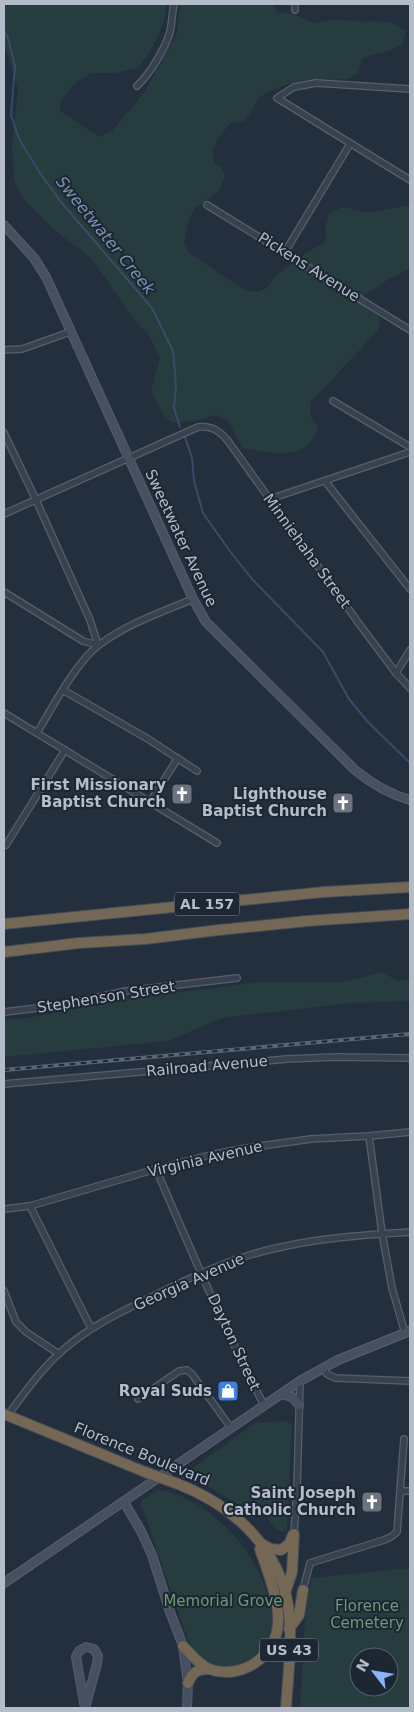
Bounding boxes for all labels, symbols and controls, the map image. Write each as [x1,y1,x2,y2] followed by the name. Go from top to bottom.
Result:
[52,172,160,299] water label: Sweetwater Creek
[255,229,363,305] street label: Pickens Avenue
[141,467,221,609] street label: Sweetwater Avenue
[259,490,355,612] street label: Minniehaha Street
[31,776,166,811] place label: First Missionary Baptist Church
[170,782,194,806] church icon: First Missionary Baptist Church
[202,785,327,820] place label: Lighthouse Baptist Church
[331,791,355,815] church icon: Lighthouse Baptist Church
[174,892,240,916] road number: AL 157
[36,977,176,1017] street label: Stephenson Street
[146,1052,268,1080] street label: Railroad Avenue
[146,1137,264,1181] street label: Virginia Avenue
[131,1250,247,1314] street label: Georgia Avenue
[204,1291,264,1393] street label: Dayton Street
[216,1379,240,1403] shop icon: Royal Suds
[119,1382,212,1400] place label: Royal Suds
[72,1419,212,1489] street label: Florence Boulevard
[223,1484,356,1519] place label: Saint Joseph Catholic Church
[360,1490,384,1514] church icon: Saint Joseph Catholic Church
[163,1592,283,1610] park label: Memorial Grove
[330,1597,404,1632] park label: Florence Cemetery
[260,1638,318,1662] road number: US 43
[349,1647,399,1697] north arrow
[353,1656,373,1674] text: N

